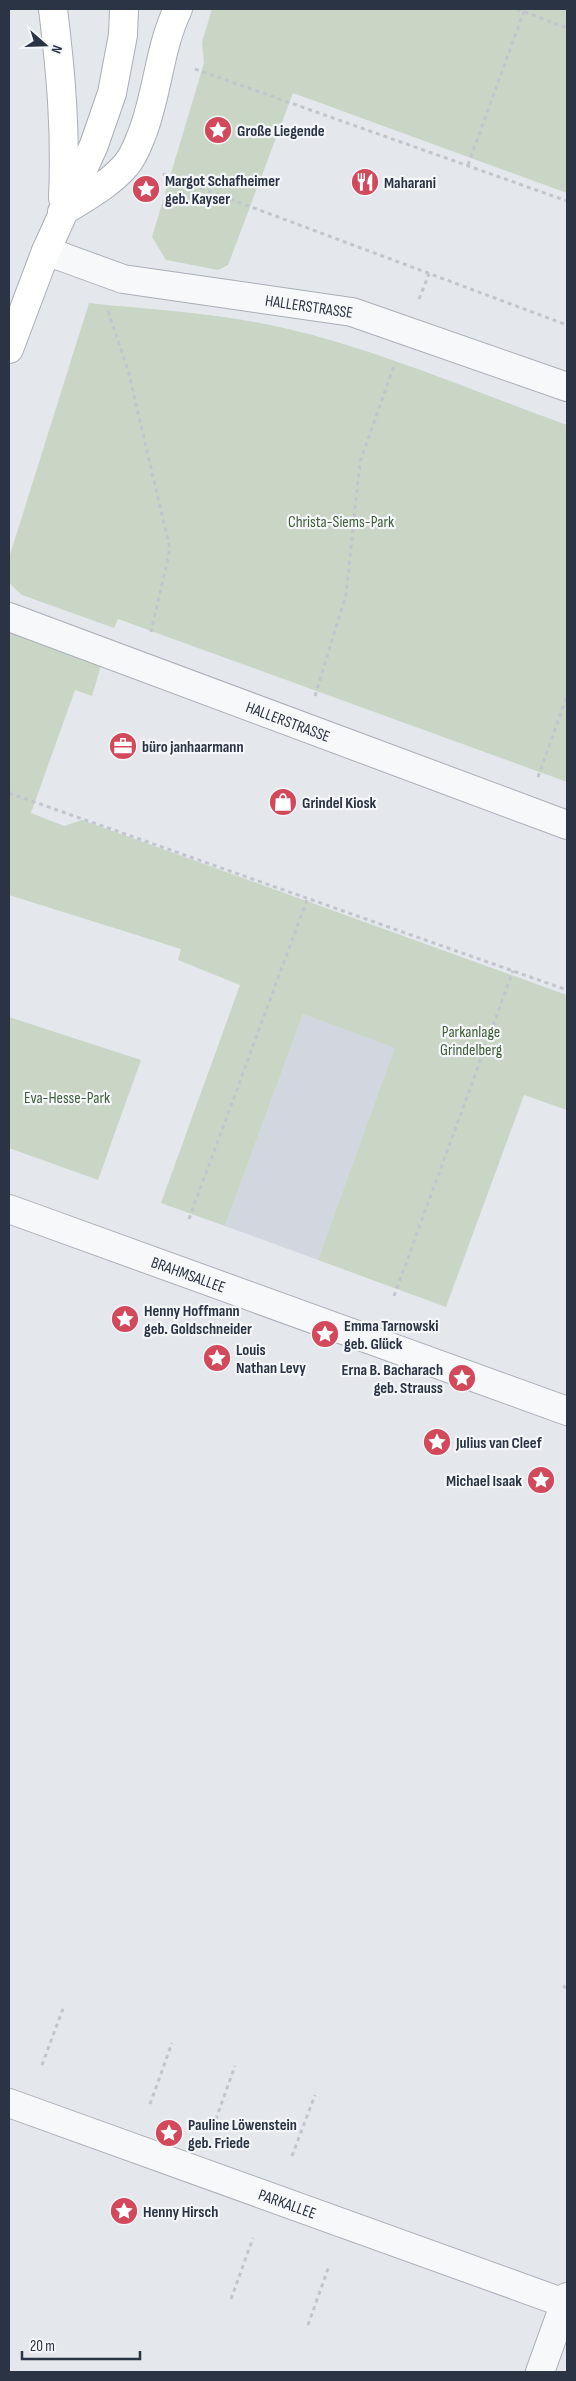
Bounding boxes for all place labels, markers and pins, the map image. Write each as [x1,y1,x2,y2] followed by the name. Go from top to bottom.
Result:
[203,115,233,145] place icon: Große Liegende
[237,122,325,141] place label: Große Liegende
[350,167,380,197] restaurant icon: Maharani
[165,172,280,209] place label: Margot Schafheimer geb. Kayser
[131,174,161,204] place icon: Margot Schafheimer geb. Kayser
[384,174,436,193] place label: Maharani
[108,731,138,761] office icon: büro janhaarmann
[142,738,244,757] place label: büro janhaarmann
[268,787,298,817] shop icon: Grindel Kiosk
[302,794,377,813] place label: Grindel Kiosk
[144,1302,252,1339] place label: Henny Hoffmann geb. Goldschneider
[110,1304,140,1334] place icon: Henny Hoffmann geb. Goldschneider
[344,1317,439,1354] place label: Emma Tarnowski geb. Glück
[310,1319,340,1349] place icon: Emma Tarnowski geb. Glück
[236,1341,306,1378] place label: Louis Nathan Levy
[202,1343,232,1373] place icon: Louis Nathan Levy
[342,1361,443,1398] place label: Erna B. Bacharach geb. Strauss
[447,1363,477,1393] place icon: Erna B. Bacharach geb. Strauss
[422,1427,452,1457] place icon: Julius van Cleef
[455,1434,543,1453] place label: Julius van Cleef
[526,1465,556,1495] place icon: Michael Isaak
[446,1472,522,1491] place label: Michael Isaak
[188,2116,297,2153] place label: Pauline Löwenstein geb. Friede
[154,2118,184,2148] place icon: Pauline Löwenstein geb. Friede
[109,2196,139,2226] place icon: Henny Hirsch
[143,2203,218,2222] place label: Henny Hirsch

